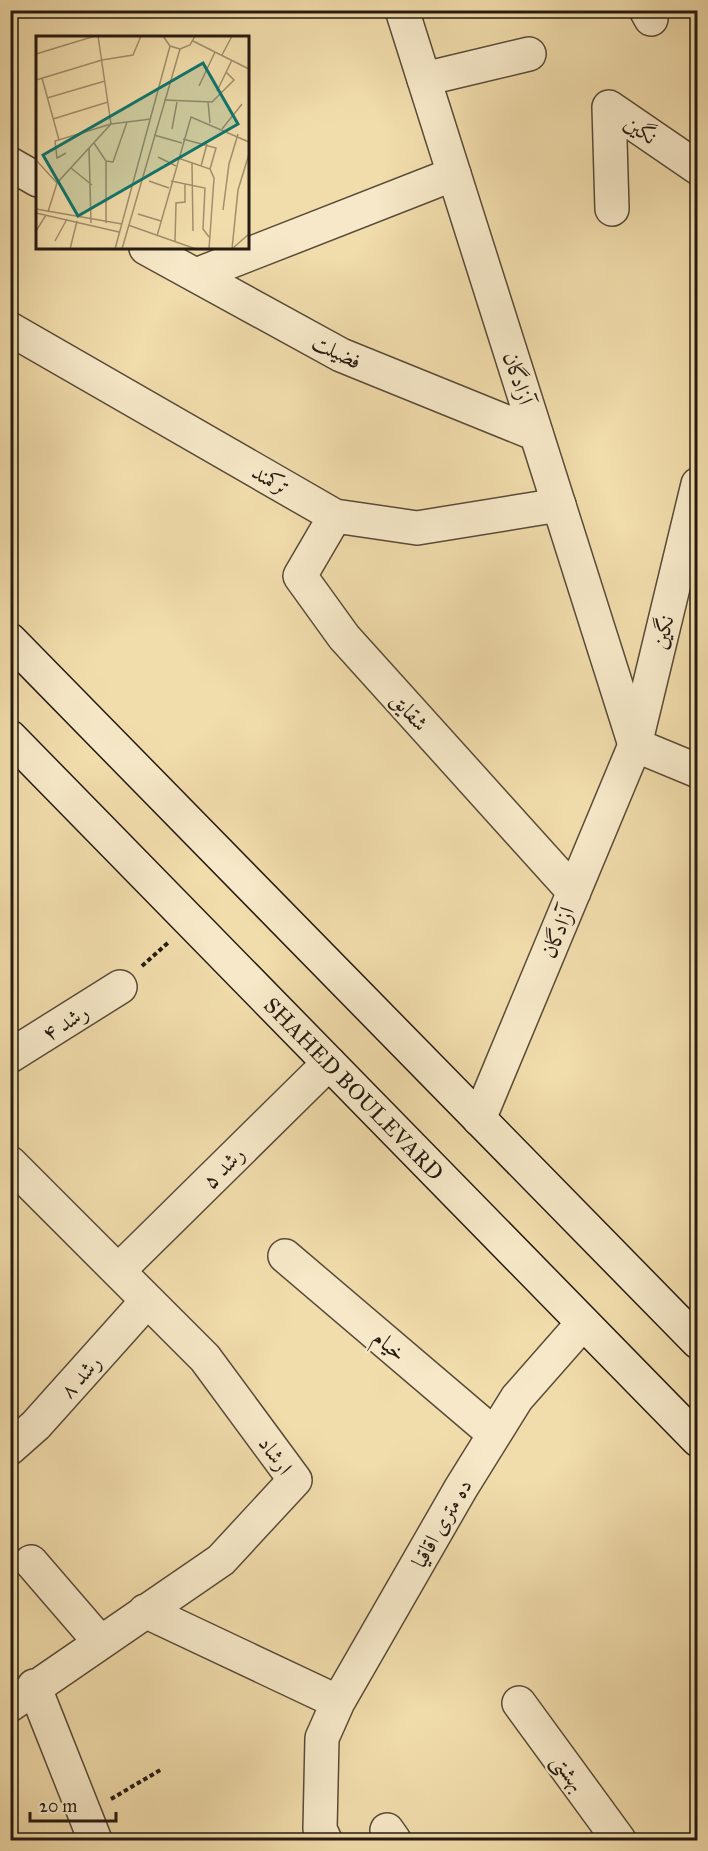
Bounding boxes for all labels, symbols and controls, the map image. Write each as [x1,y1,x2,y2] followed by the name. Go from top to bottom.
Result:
[36,36,249,249] inset map
[619,109,662,150] street label: نگین
[308,328,366,375] street label: فضیلت
[497,349,540,410] street label: آزادگان
[247,458,295,501] street label: ترکمند
[645,612,680,652] street label: نگین
[385,686,434,736] street label: شقایق
[535,900,581,962] street label: آزادگان
[258,992,449,1186] street label: SHAHED BOULEVARD
[37,998,93,1047] street label: رشد ۴
[196,1140,250,1194] street label: رشد ۵
[364,1324,412,1371] street label: خیام
[54,1349,107,1404] street label: رشد ۸
[253,1431,299,1480] street label: ارشاد
[405,1474,478,1572] street label: ده متری اقاقیا
[544,1748,591,1798] street label: بهشتی
[30,1785,116,1823] scale bar
[39,1795,77,1817] text: 20 m

